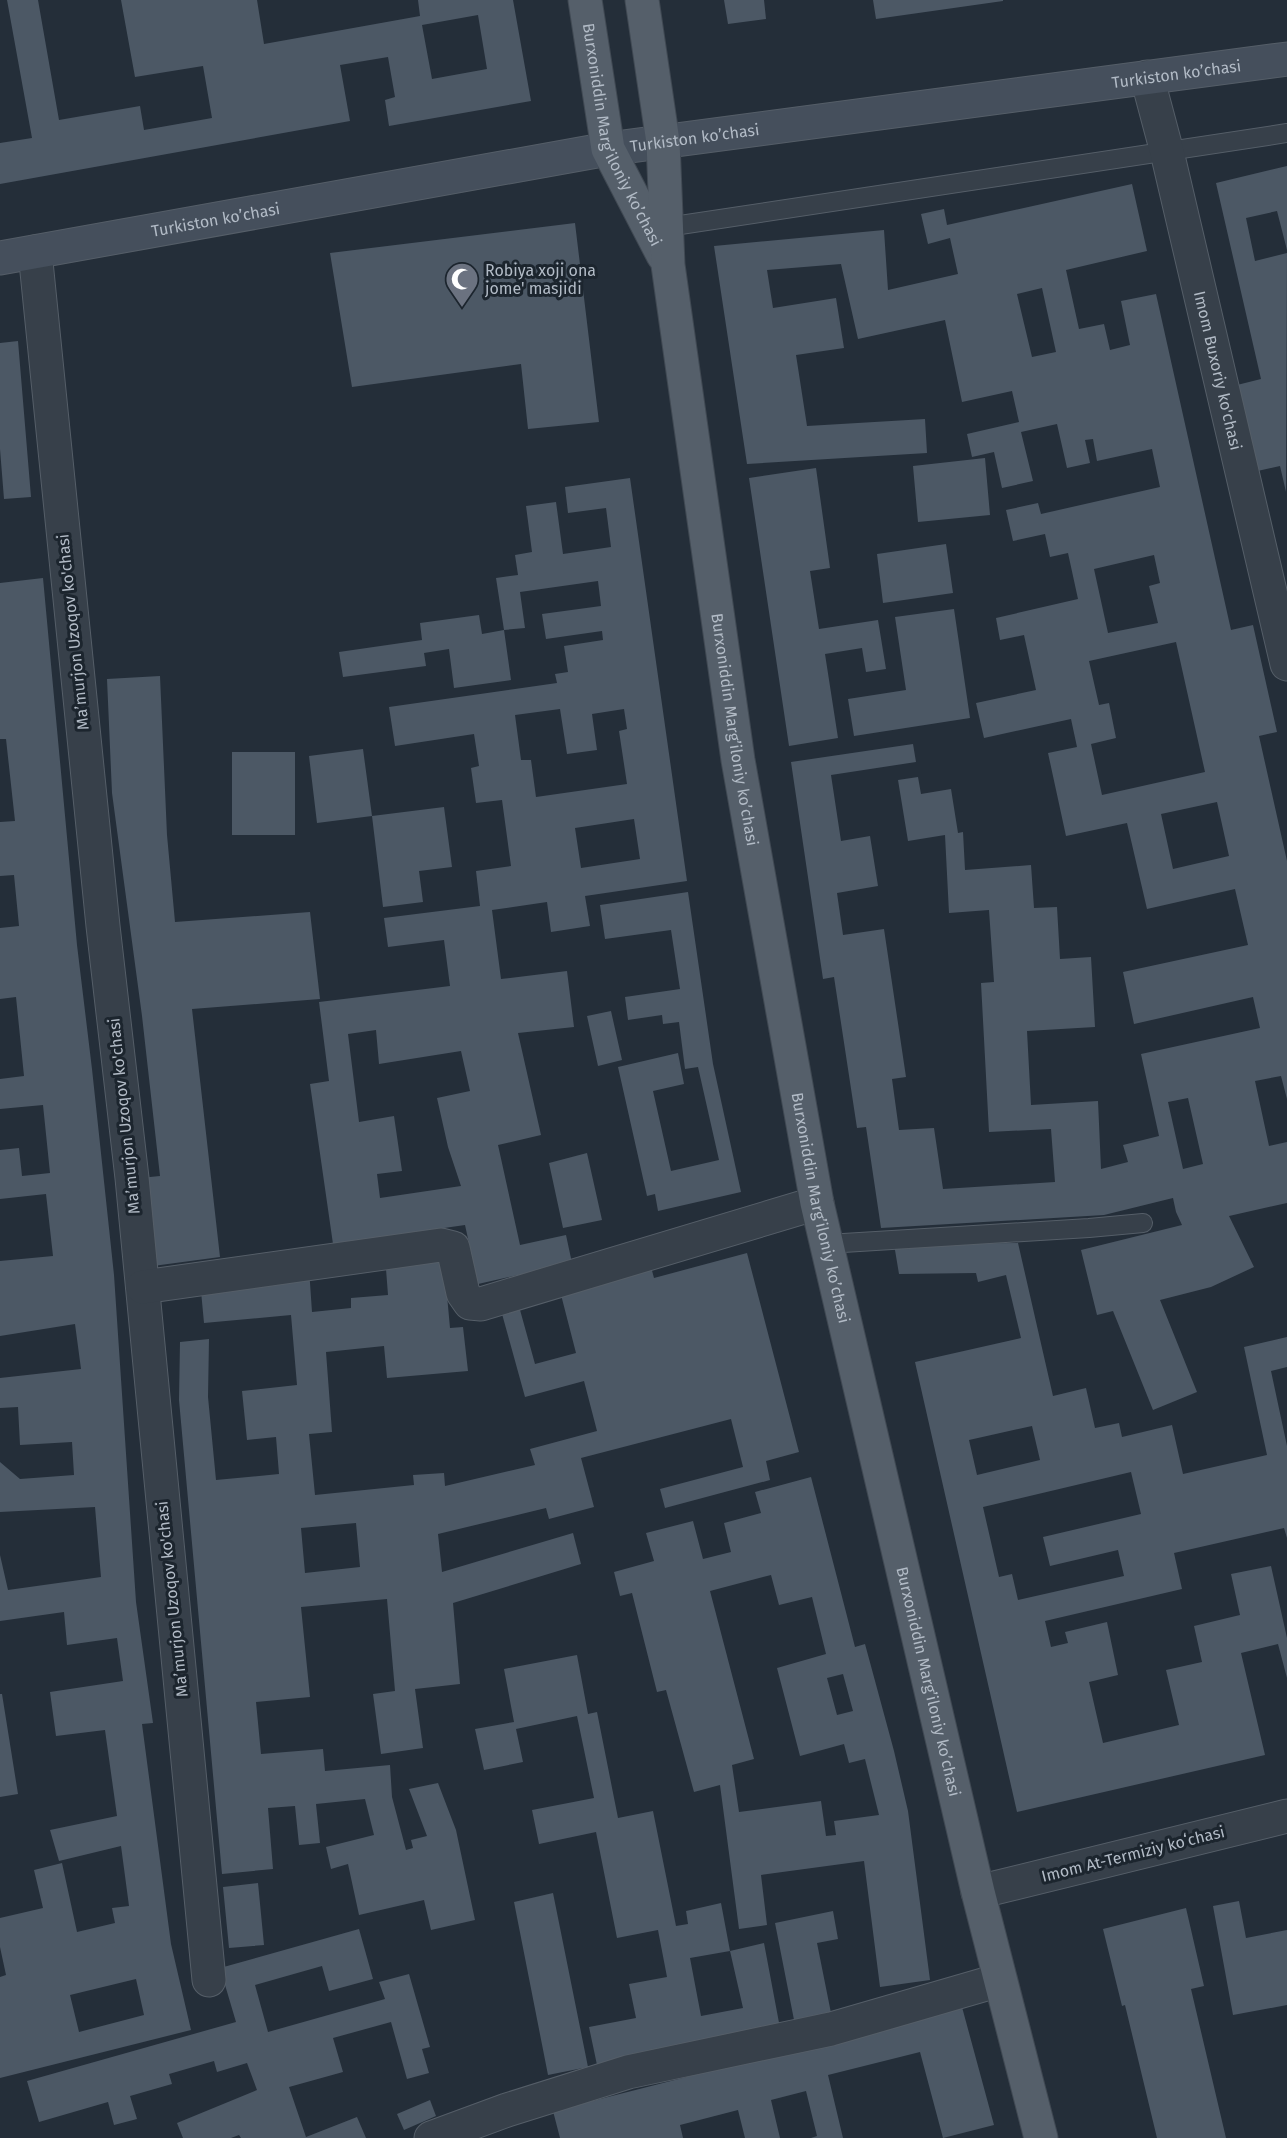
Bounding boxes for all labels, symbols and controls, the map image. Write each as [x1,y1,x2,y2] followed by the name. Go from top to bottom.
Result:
[579,22,666,249] street label: Burxoniddin Marg’iloniy ko’chasi
[1111,56,1242,92] street label: Turkiston ko’chasi
[629,120,760,156] street label: Turkiston ko’chasi
[150,199,281,240] street label: Turkiston ko’chasi
[444,261,480,308] mosque icon: Robiya xoji ona jome' masjidi
[484,261,596,298] place label: Robiya xoji ona jome' masjidi
[1190,289,1246,452] street label: Imom Buxoriy ko'chasi
[53,533,93,731] street label: Maʼmurjon Uzoqov ko'chasi
[708,612,763,847] street label: Burxoniddin Marg’iloniy ko’chasi
[104,1017,144,1215] street label: Maʼmurjon Uzoqov ko'chasi
[788,1091,854,1325] street label: Burxoniddin Marg’iloniy ko’chasi
[152,1500,192,1698] street label: Maʼmurjon Uzoqov ko'chasi
[893,1565,965,1798] street label: Burxoniddin Marg’iloniy ko’chasi
[1039,1822,1227,1886] street label: Imom At-Termiziy koʻchasi

